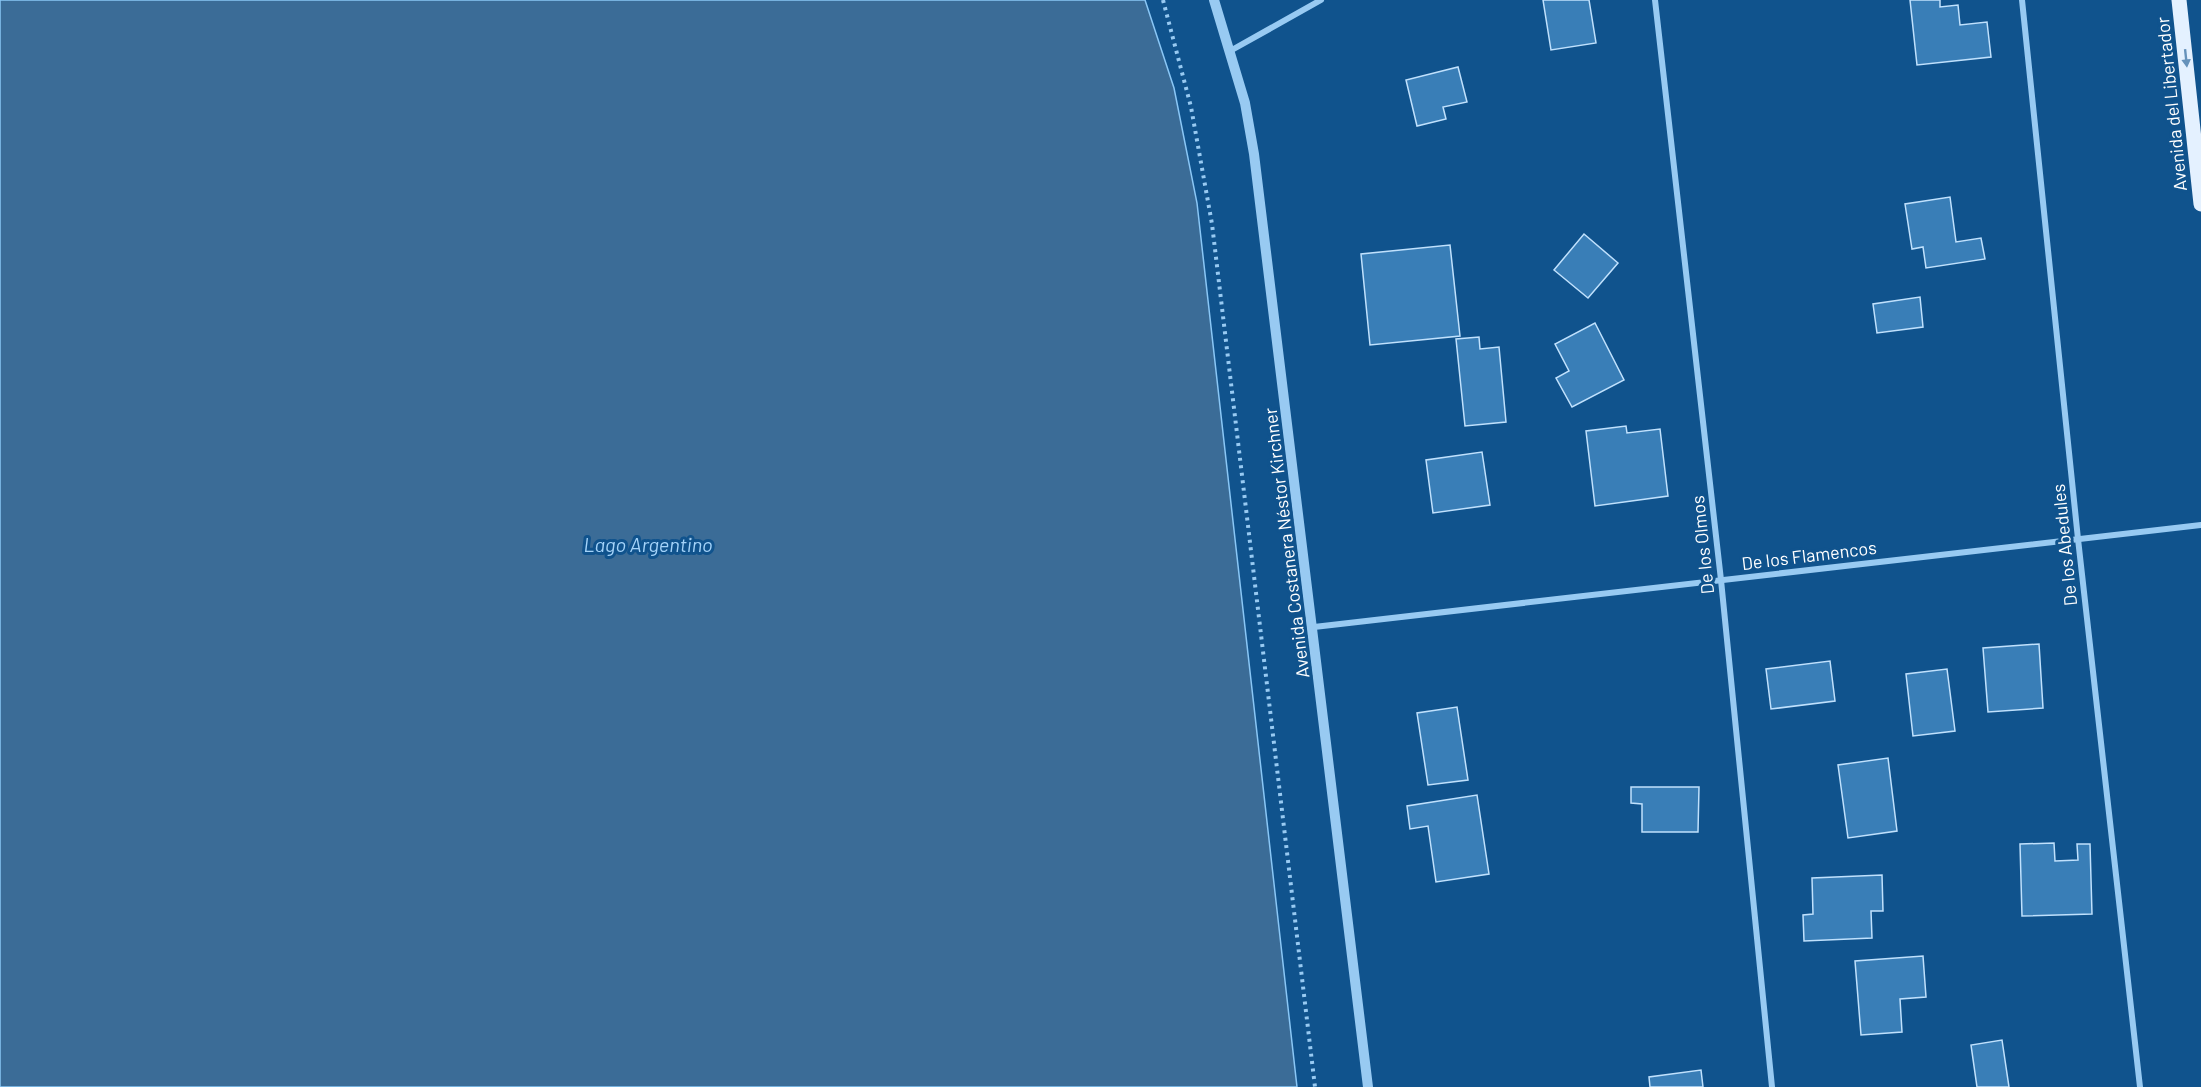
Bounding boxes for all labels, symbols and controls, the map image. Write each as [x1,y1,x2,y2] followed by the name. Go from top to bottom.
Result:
[2151,15,2191,192] street label: Avenida del Libertador
[2181,49,2190,68] one-way arrow
[1258,406,1313,679] street label: Avenida Costanera Néstor Kirchner
[2047,483,2081,607] street label: De los Abedules
[1686,495,1718,595] street label: De los Olmos
[583,532,713,556] water label: Lago Argentino
[1740,536,1878,574] street label: De los Flamencos

